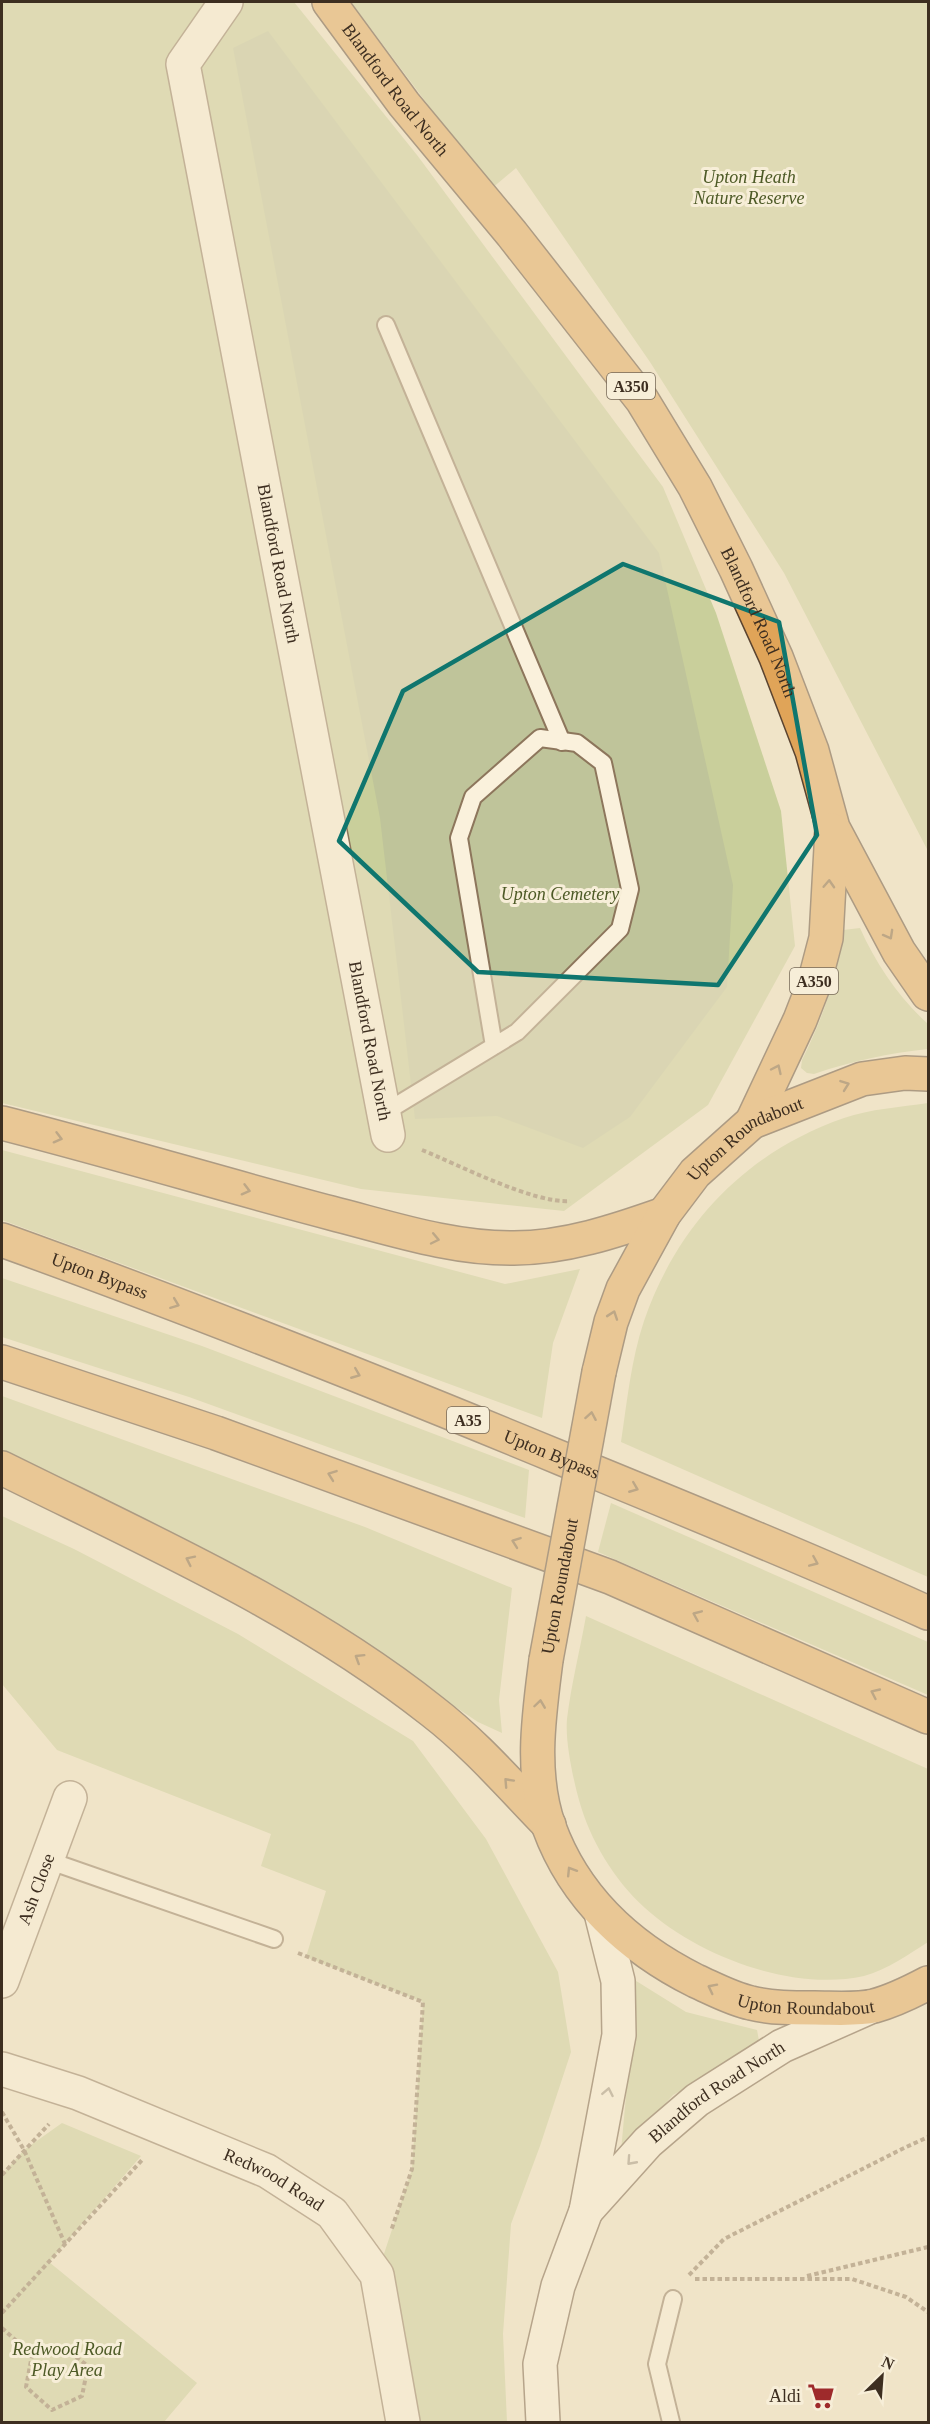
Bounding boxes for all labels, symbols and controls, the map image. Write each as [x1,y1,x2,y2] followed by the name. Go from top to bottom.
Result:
[338,19,453,160] street label: Blandford Road North
[693,167,804,208] park label: Upton Heath Nature Reserve
[607,373,655,399] road number: A350
[254,482,304,645] street label: Blandford Road North
[717,544,800,700] street label: Blandford Road North
[823,879,836,888] one-way arrow
[501,884,619,904] park label: Upton Cemetery
[882,929,894,939] one-way arrow
[345,959,395,1122] street label: Blandford Road North
[790,968,838,994] road number: A350
[770,1065,782,1076] one-way arrow
[839,1080,850,1092] one-way arrow
[683,1093,806,1185] street label: Upton Roundabout
[53,1131,63,1144] one-way arrow
[240,1183,251,1195] one-way arrow
[429,1231,439,1244] one-way arrow
[49,1249,151,1303] street label: Upton Bypass
[169,1296,179,1309] one-way arrow
[606,1310,619,1321] one-way arrow
[350,1367,361,1379] one-way arrow
[447,1407,489,1433] road number: A35
[584,1412,596,1421] one-way arrow
[501,1426,602,1483] street label: Upton Bypass
[328,1470,338,1483] one-way arrow
[628,1481,639,1493] one-way arrow
[537,1517,582,1656] street label: Upton Roundabout
[511,1537,521,1550] one-way arrow
[808,1555,819,1567] one-way arrow
[186,1556,197,1568] one-way arrow
[692,1610,703,1622] one-way arrow
[355,1653,365,1665] one-way arrow
[871,1688,882,1700] one-way arrow
[533,1700,546,1709] one-way arrow
[504,1779,515,1789] one-way arrow
[14,1851,58,1928] street label: Ash Close
[566,1867,578,1877] one-way arrow
[707,1984,718,1996] one-way arrow
[735,1990,876,2019] street label: Upton Roundabout
[645,2037,788,2147] street label: Blandford Road North
[601,2087,614,2097] one-way arrow
[221,2144,328,2215] street label: Redwood Road
[627,2155,638,2165] one-way arrow
[11,2339,123,2380] park label: Redwood Road Play Area
[852,2346,912,2406] north arrow
[879,2353,897,2373] text: N
[806,2381,836,2411] supermarket icon: Aldi
[769,2386,801,2406] place label: Aldi

